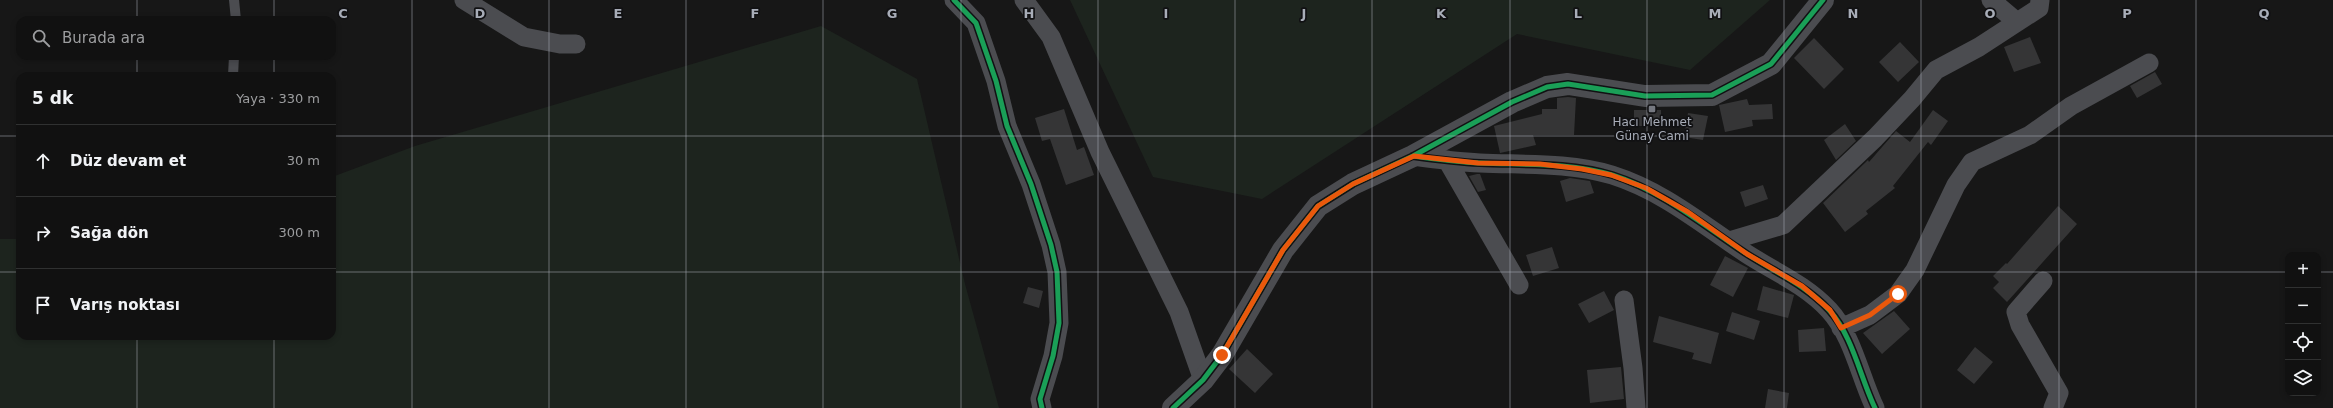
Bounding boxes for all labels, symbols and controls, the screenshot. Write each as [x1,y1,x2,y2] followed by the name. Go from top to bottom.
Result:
[338,6,348,21] text: C
[475,6,486,21] text: D
[614,6,622,21] text: E
[751,6,759,21] text: F
[887,6,897,21] text: G
[1024,6,1034,21] text: H
[1164,6,1168,21] text: I
[1301,6,1306,21] text: J
[1436,6,1447,21] text: K
[1574,6,1582,21] text: L
[1709,6,1721,21] text: M
[1848,6,1858,21] text: N
[1984,6,1996,21] text: O
[2122,6,2132,21] text: P
[2258,6,2270,21] text: Q
[16,16,336,60] search box
[30,27,52,49] icon: search
[62,29,145,47] text: Burada ara
[32,88,73,108] text: 5 dk
[236,91,320,106] text: Yaya · 330 m
[1647,104,1657,114] marker: Hacı Mehmet Günay Cami
[1612,115,1692,143] place label: Hacı Mehmet Günay Cami
[32,150,54,172] icon: ahead
[70,152,186,170] text: Düz devam et
[287,153,320,168] text: 30 m
[32,222,54,244] icon: right
[70,224,149,242] text: Sağa dön
[278,225,320,240] text: 300 m
[2285,252,2321,396] map controls
[2285,252,2321,288] button: +
[1889,285,1907,303] route start
[2285,288,2321,324] button: −
[32,294,54,316] icon: arrive
[70,296,180,314] text: Varış noktası
[2285,324,2321,360] button: locate
[1213,346,1231,364] route end
[2285,360,2321,396] button: layers

